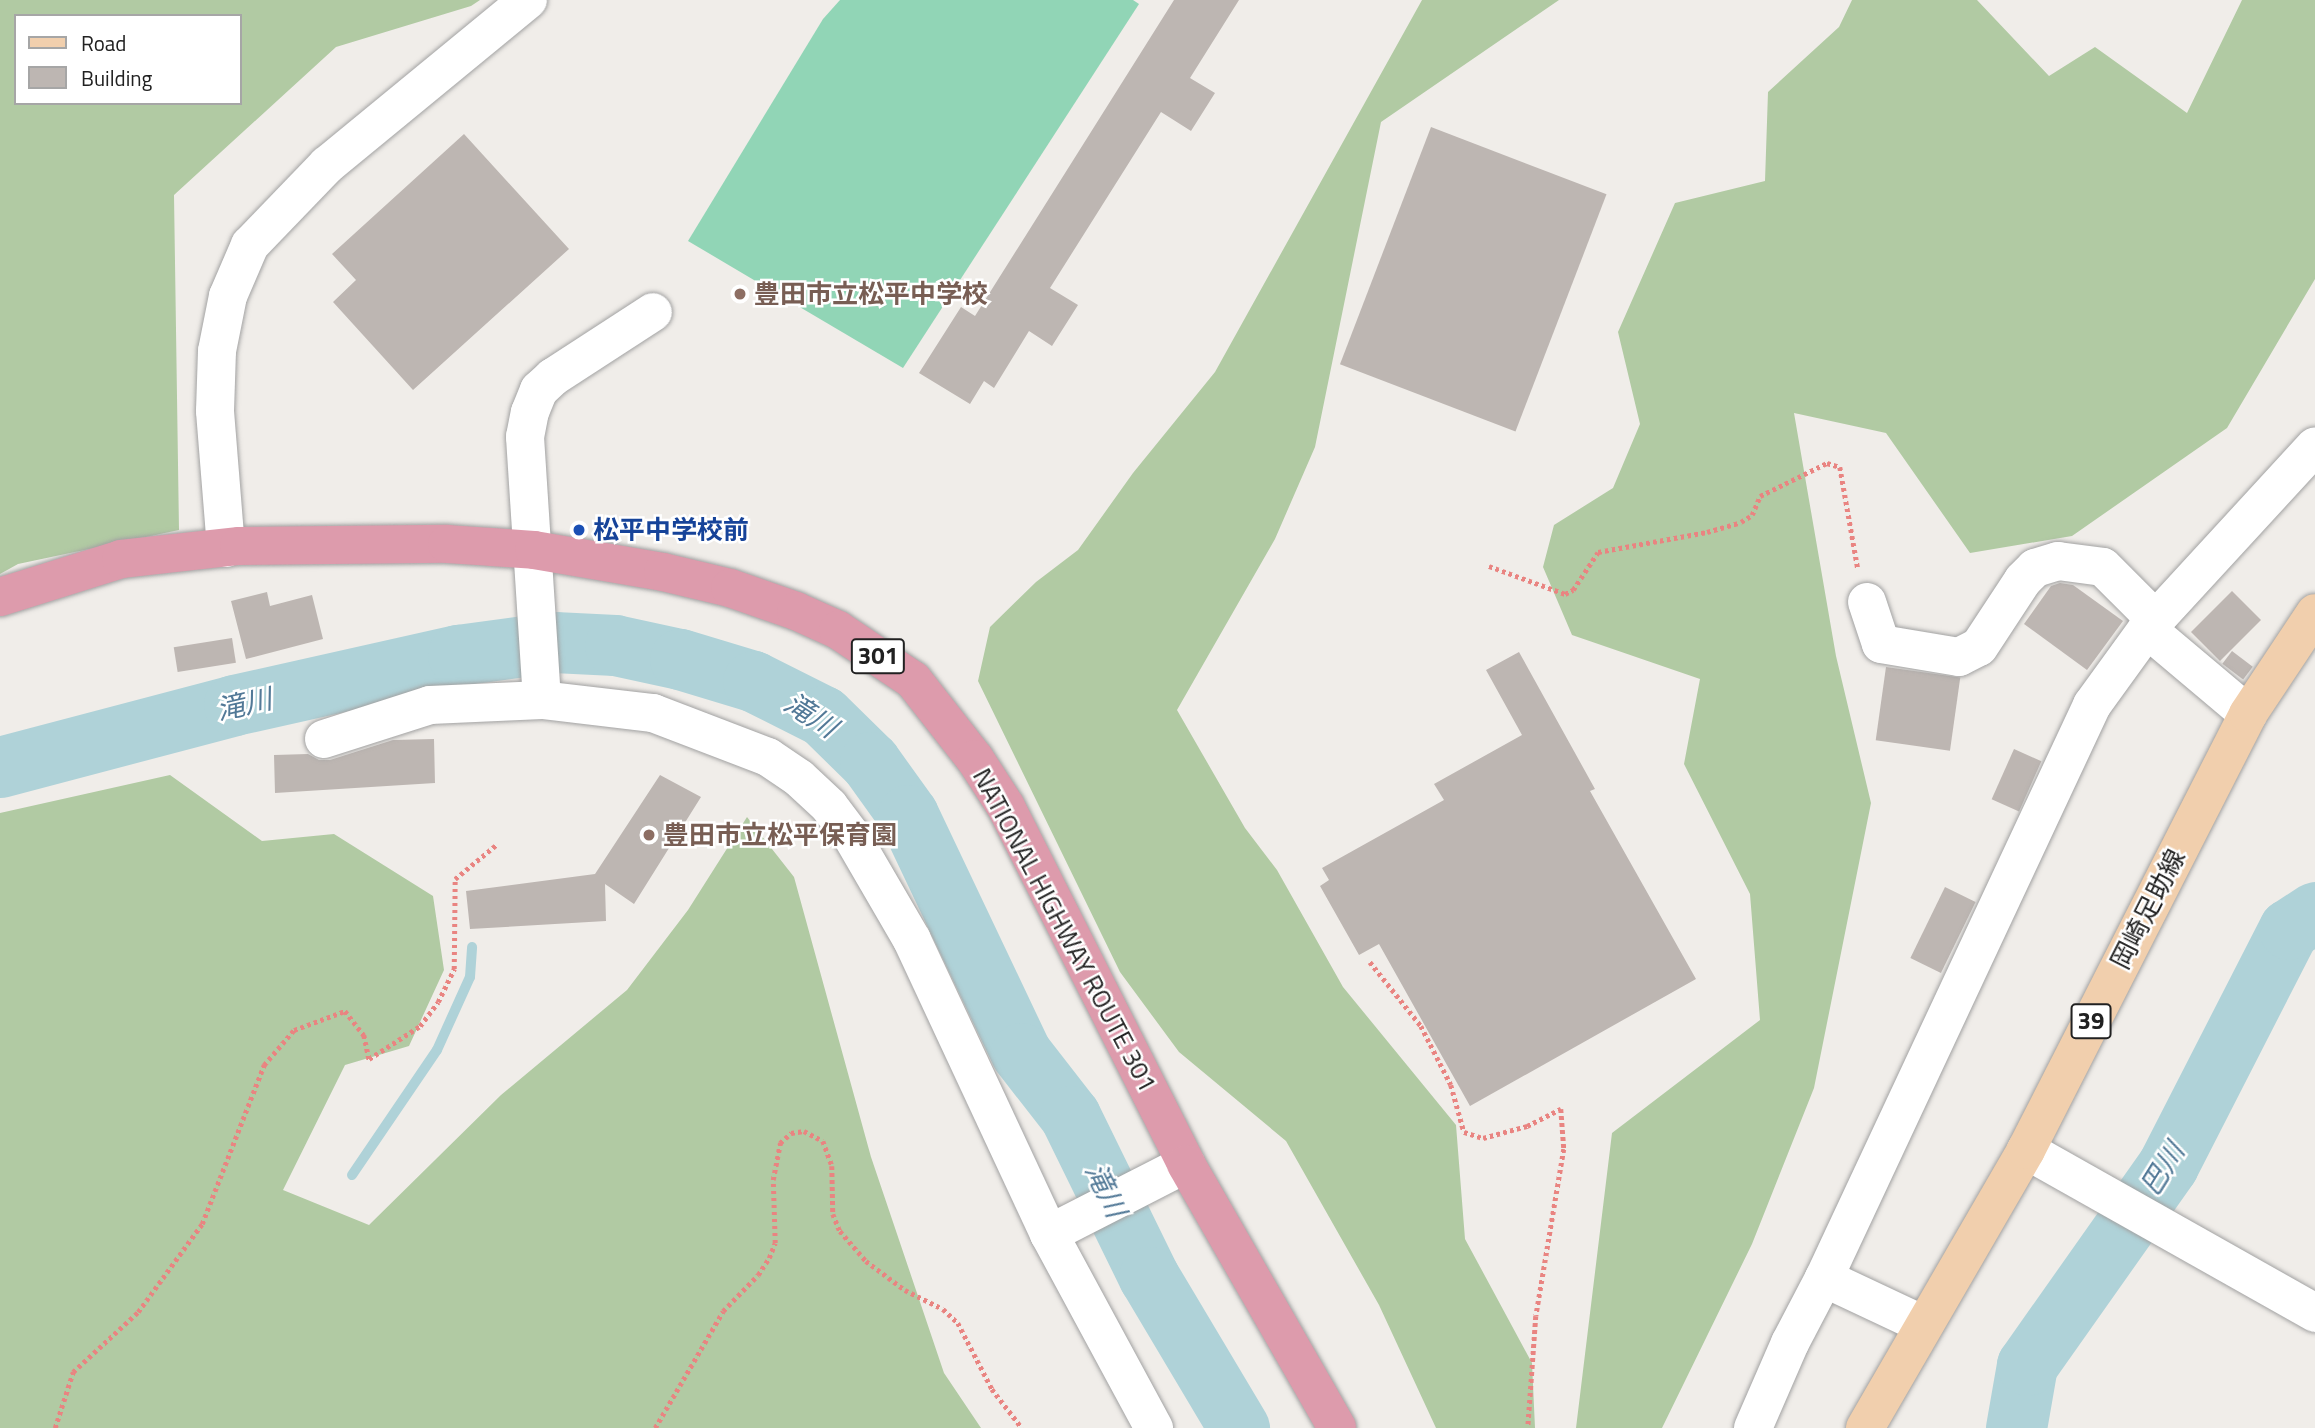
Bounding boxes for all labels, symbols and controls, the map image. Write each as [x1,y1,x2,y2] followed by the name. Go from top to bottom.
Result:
[14,14,242,105] legend
[81,27,126,59] text: Road
[81,62,152,94] text: Building
[754,278,988,310] place label: 豊田市立松平中学校
[732,286,748,302] marker: 豊田市立松平中学校
[593,514,749,546] place label: 松平中学校前
[571,522,587,538] marker: 松平中学校前
[850,636,906,676] road number: 301
[213,681,275,727] water label: 滝川
[778,686,844,744] water label: 滝川
[966,763,1164,1097] street label: NATIONAL HIGHWAY ROUTE 301
[663,819,897,851] place label: 豊田市立松平保育園
[641,827,657,843] marker: 豊田市立松平保育園
[2105,844,2191,974] street label: 岡崎足助線
[2070,1001,2112,1042] road number: 39
[2133,1136,2191,1202] water label: 巴川
[1079,1157,1133,1223] water label: 滝川

